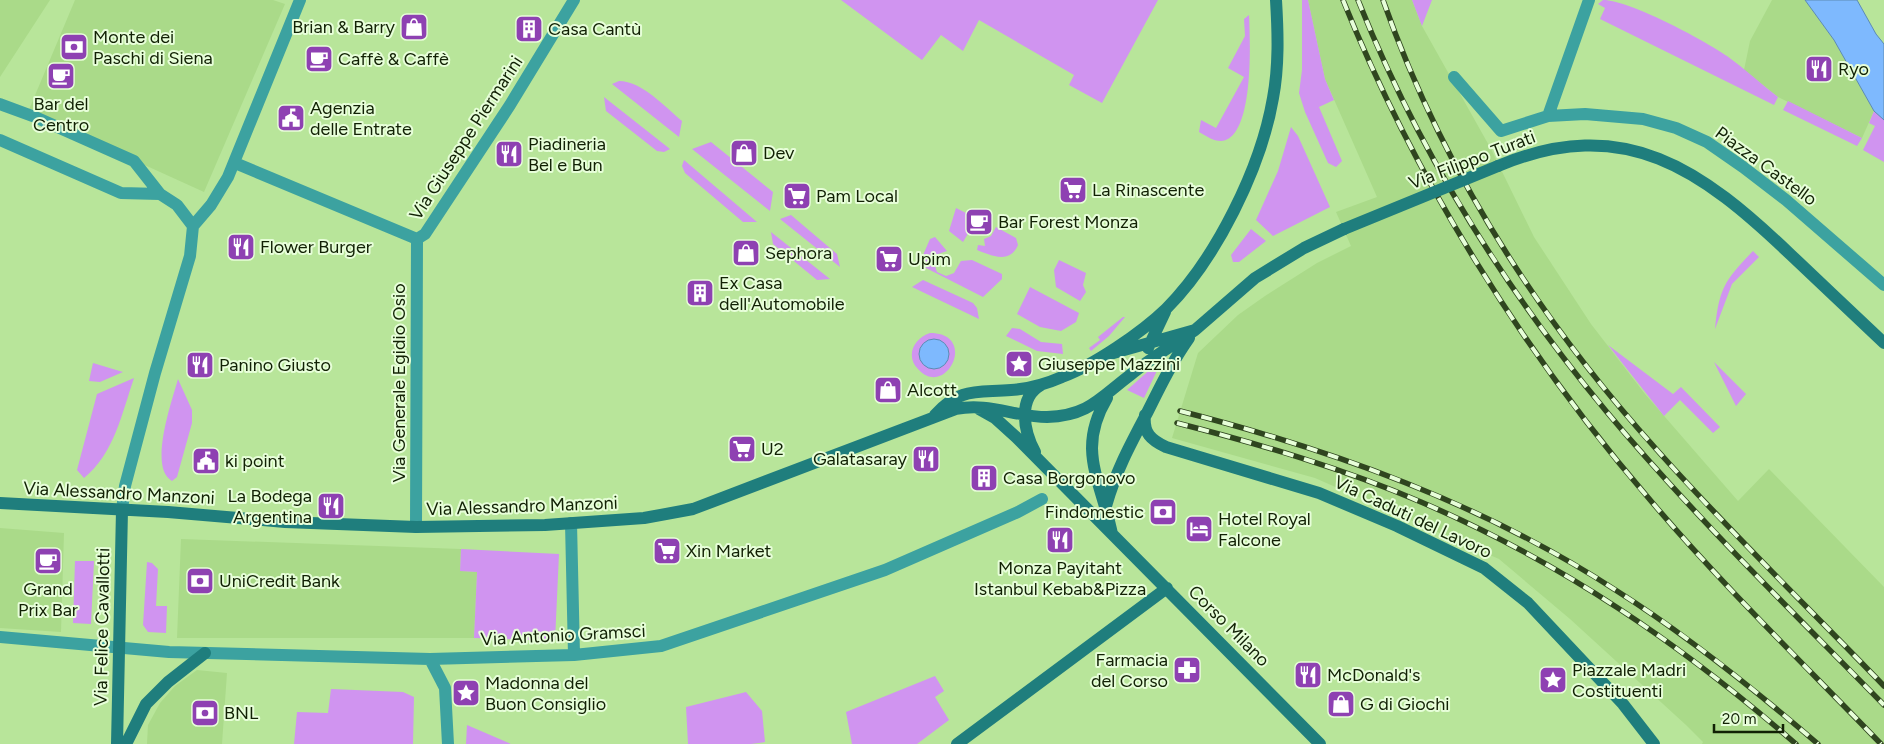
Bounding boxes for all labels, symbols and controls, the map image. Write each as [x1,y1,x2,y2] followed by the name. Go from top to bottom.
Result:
[399,12,429,42] shop icon: Brian & Barry
[514,14,544,44] building icon: Casa Cantù
[292,16,396,38] place label: Brian & Barry
[548,18,641,40] place label: Casa Cantù
[93,26,213,69] place label: Monte dei Paschi di Siena
[59,32,89,62] bank icon: Monte dei Paschi di Siena
[304,44,334,74] cafe icon: Caffè & Caffè
[338,48,449,70] place label: Caffè & Caffè
[405,52,527,224] street label: Via Giuseppe Piermarini
[1804,54,1834,84] restaurant icon: Ryo
[1838,58,1869,80] place label: Ryo
[46,61,76,91] cafe icon: Bar del Centro
[33,93,89,136] place label: Bar del Centro
[310,97,412,140] place label: Agenzia delle Entrate
[276,103,306,133] public building icon: Agenzia delle Entrate
[1711,122,1821,210] street label: Piazza Castello
[1406,126,1538,194] street label: Via Filippo Turati
[528,133,606,176] place label: Piadineria Bel e Bun
[729,138,759,168] shop icon: Dev
[494,139,524,169] restaurant icon: Piadineria Bel e Bun
[763,142,795,164] place label: Dev
[1058,175,1088,205] supermarket icon: La Rinascente
[1092,179,1204,201] place label: La Rinascente
[782,181,812,211] supermarket icon: Pam Local
[816,185,898,207] place label: Pam Local
[964,207,994,237] cafe icon: Bar Forest Monza
[998,211,1138,233] place label: Bar Forest Monza
[226,232,256,262] restaurant icon: Flower Burger
[260,236,372,258] place label: Flower Burger
[731,238,761,268] shop icon: Sephora
[765,242,832,264] place label: Sephora
[874,244,904,274] supermarket icon: Upim
[908,248,951,270] place label: Upim
[719,272,845,315] place label: Ex Casa dell'Automobile
[685,278,715,308] building icon: Ex Casa dell'Automobile
[388,283,410,483] street label: Via Generale Egidio Osio
[1004,349,1034,379] place icon: Giuseppe Mazzini
[185,350,215,380] restaurant icon: Panino Giusto
[1038,353,1180,375] place label: Giuseppe Mazzini
[219,354,331,376] place label: Panino Giusto
[873,375,903,405] shop icon: Alcott
[907,379,957,401] place label: Alcott
[727,434,757,464] supermarket icon: U2
[761,438,784,460] place label: U2
[911,444,941,474] restaurant icon: Galatasaray
[191,446,221,476] public building icon: ki point
[813,448,908,470] place label: Galatasaray
[225,450,285,472] place label: ki point
[969,463,999,493] building icon: Casa Borgonovo
[1003,467,1136,489] place label: Casa Borgonovo
[1331,471,1495,563] street label: Via Caduti del Lavoro
[23,477,215,509] street label: Via Alessandro Manzoni
[227,485,312,528] place label: La Bodega Argentina
[316,491,346,521] restaurant icon: La Bodega Argentina
[426,492,618,520] street label: Via Alessandro Manzoni
[1148,497,1178,527] bank icon: Findomestic
[1045,501,1144,523] place label: Findomestic
[1218,508,1311,551] place label: Hotel Royal Falcone
[1184,514,1214,544] hotel icon: Hotel Royal Falcone
[1045,525,1075,555] restaurant icon: Monza Payitaht Istanbul Kebab&Pizza
[652,536,682,566] supermarket icon: Xin Market
[686,540,772,562] place label: Xin Market
[33,546,63,576] cafe icon: Grand Prix Bar
[90,548,114,706] street label: Via Felice Cavallotti
[974,557,1146,600] place label: Monza Payitaht Istanbul Kebab&Pizza
[185,566,215,596] bank icon: UniCredit Bank
[219,570,340,592] place label: UniCredit Bank
[18,578,78,621] place label: Grand Prix Bar
[1184,581,1274,671] street label: Corso Milano
[480,620,646,650] street label: Via Antonio Gramsci
[1091,649,1168,692] place label: Farmacia del Corso
[1172,655,1202,685] pharmacy icon: Farmacia del Corso
[1572,659,1686,702] place label: Piazzale Madri Costituenti
[1293,660,1323,690] restaurant icon: McDonald's
[1327,664,1421,686] place label: McDonald's
[1538,665,1568,695] place icon: Piazzale Madri Costituenti
[485,672,606,715] place label: Madonna del Buon Consiglio
[451,678,481,708] place icon: Madonna del Buon Consiglio
[1326,689,1356,719] shop icon: G di Giochi
[1360,693,1450,715] place label: G di Giochi
[190,698,220,728] bank icon: BNL
[224,702,259,724] place label: BNL
[1714,702,1783,734] scale bar
[1722,710,1756,728] text: 20 m

